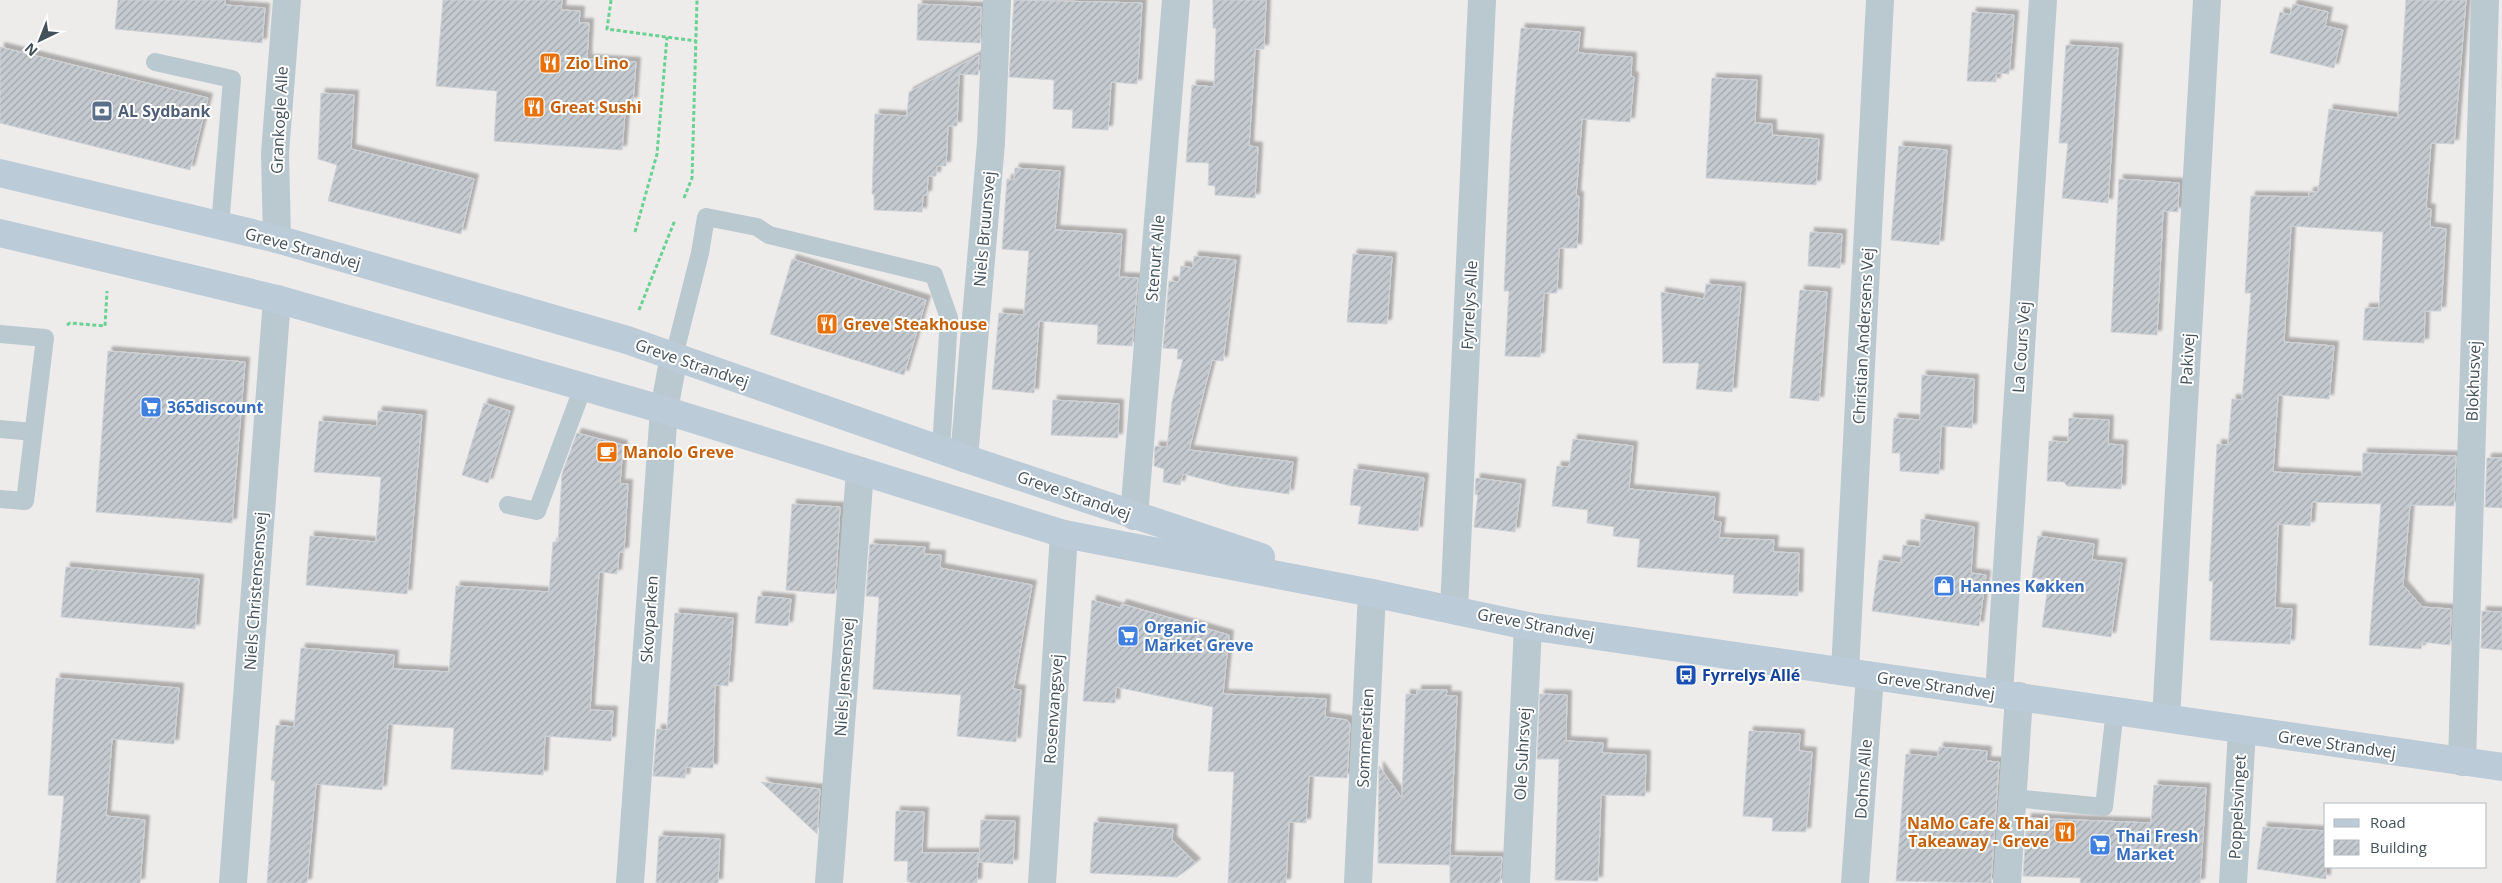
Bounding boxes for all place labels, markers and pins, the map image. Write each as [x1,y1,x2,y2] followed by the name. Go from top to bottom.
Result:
[538,51,562,75] restaurant icon: Zio Lino
[566,52,629,74] place label: Zio Lino
[522,95,546,119] restaurant icon: Great Sushi
[550,96,642,118] place label: Great Sushi
[90,99,114,123] bank icon: AL Sydbank
[118,100,211,122] place label: AL Sydbank
[815,312,839,336] restaurant icon: Greve Steakhouse
[843,313,987,335] place label: Greve Steakhouse
[139,395,163,419] supermarket icon: 365discount
[167,396,264,418] place label: 365discount
[595,440,619,464] cafe icon: Manolo Greve
[623,441,734,463] place label: Manolo Greve
[1932,574,1956,598] shop icon: Hannes Køkken
[1960,575,2085,597] place label: Hannes Køkken
[1144,616,1253,656] place label: Organic Market Greve
[1116,624,1140,648] supermarket icon: Organic Market Greve
[1674,663,1698,687] bus stop icon: Fyrrelys Allé
[1702,664,1800,686] place label: Fyrrelys Allé
[1907,812,2049,852] place label: NaMo Cafe & Thai Takeaway - Greve
[2053,820,2077,844] restaurant icon: NaMo Cafe & Thai Takeaway - Greve
[2116,825,2198,865] place label: Thai Fresh Market
[2088,833,2112,857] supermarket icon: Thai Fresh Market

